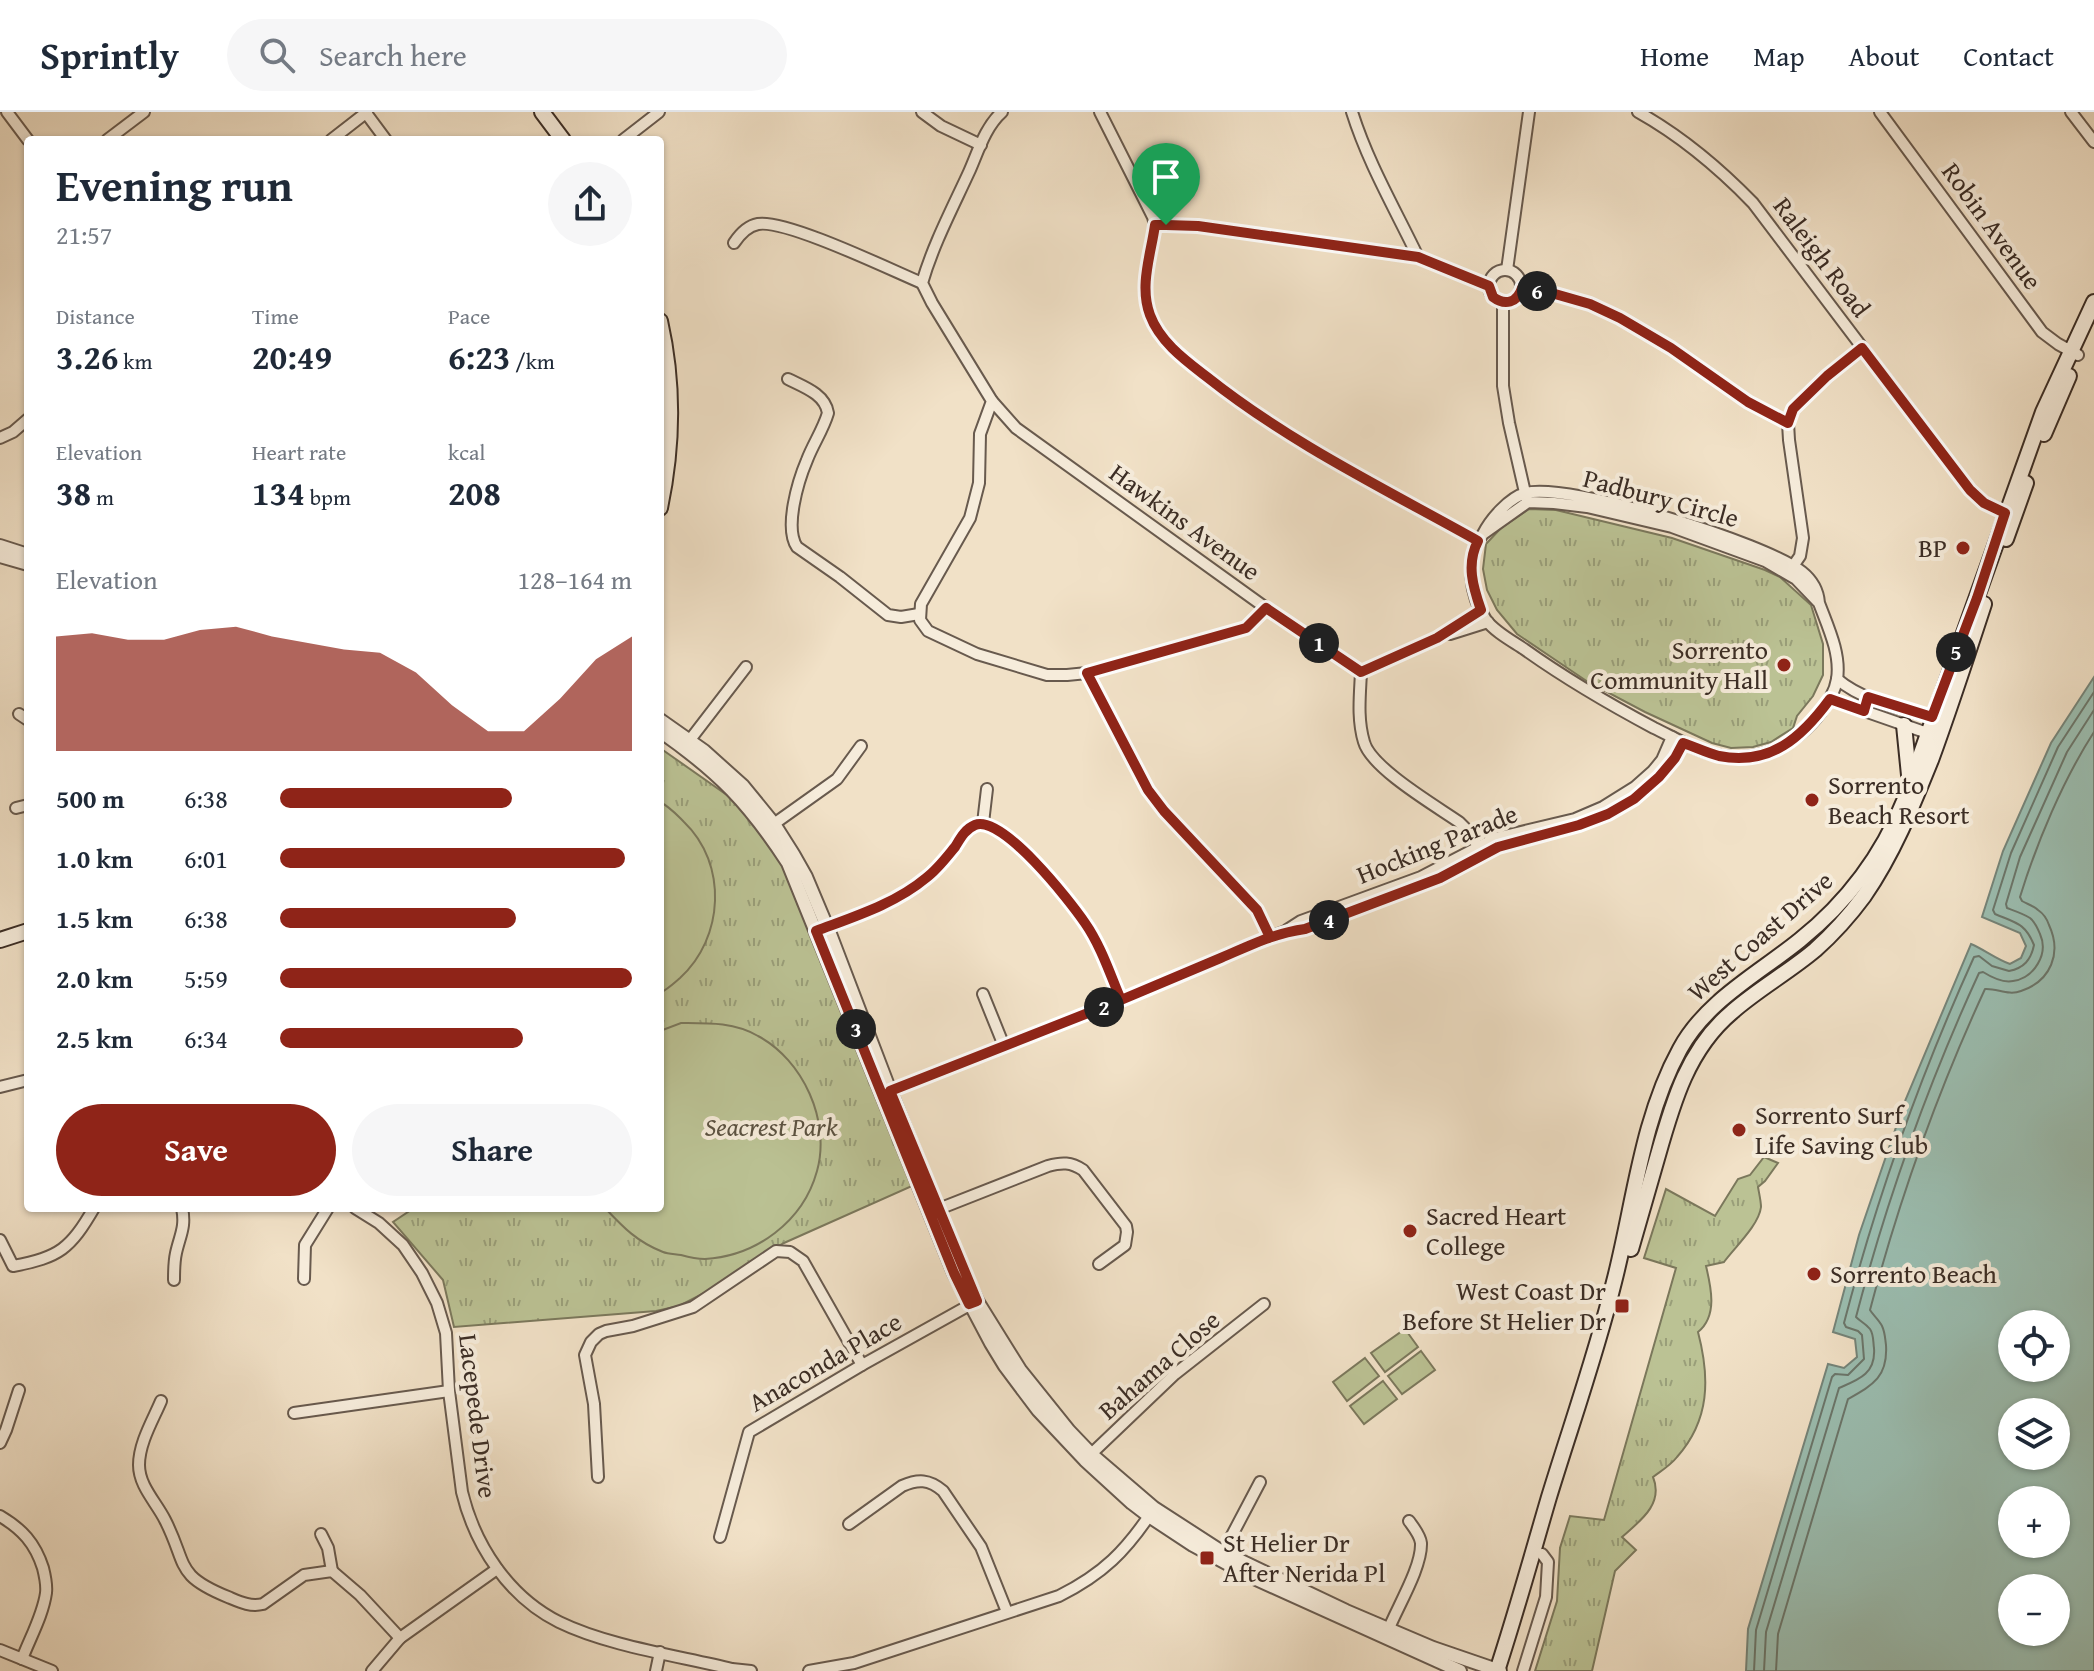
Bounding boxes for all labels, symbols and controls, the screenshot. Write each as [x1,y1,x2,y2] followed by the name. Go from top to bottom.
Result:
[227,19,787,91] search box
[40,27,179,83] text: Sprintly
[255,33,299,77] icon: search
[319,33,467,77] text: Search here
[1640,35,1709,76] text: Home
[1753,35,1805,76] text: Map
[1849,35,1919,76] text: About
[1963,35,2054,76] text: Contact
[1132,143,1200,225] pin
[56,153,293,217] text: Evening run
[1933,154,2052,298] street label: Robin Avenue
[1144,155,1188,199] icon: arrive
[548,162,632,246] button: share
[1764,188,1881,325] street label: Raleigh Road
[56,215,112,254] text: 21:57
[1517,271,1557,311] pin: 6
[1531,275,1543,307] text: 6
[56,300,135,332] text: Distance
[252,300,299,332] text: Time
[448,300,490,332] text: Pace
[56,332,118,381] text: 3.26
[252,332,332,381] text: 20:49
[448,332,510,381] text: 6:23
[118,345,152,377] text: km
[510,345,555,377] text: /km
[56,436,142,468] text: Elevation
[252,436,346,468] text: Heart rate
[448,436,486,468] text: kcal
[1102,453,1269,590] street label: Hawkins Avenue
[1579,458,1743,537] street label: Padbury Circle
[56,468,91,517] text: 38
[252,468,305,517] text: 134
[448,468,501,517] text: 208
[91,481,114,513] text: m
[305,481,351,513] text: bpm
[1918,528,1947,567] place label: BP
[1954,539,1972,557] marker: BP
[56,560,158,599] text: Elevation
[518,560,632,599] text: 128–164 m
[1299,623,1339,663] pin: 1
[1313,627,1325,659] text: 1
[1590,630,1768,699] place label: Sorrento Community Hall
[1936,632,1976,672] pin: 5
[1950,636,1962,668] text: 5
[1775,656,1793,674] marker: Sorrento Community Hall
[1828,765,1969,834] place label: Sorrento Beach Resort
[56,779,124,818] text: 500 m
[184,779,228,818] text: 6:38
[1803,791,1821,809] marker: Sorrento Beach Resort
[1350,794,1523,894] street label: Hocking Parade
[56,839,133,878] text: 1.0 km
[184,839,228,878] text: 6:01
[1678,861,1841,1010] street label: West Coast Drive
[56,899,133,938] text: 1.5 km
[184,899,228,938] text: 6:38
[1309,900,1349,940] pin: 4
[1323,904,1335,936] text: 4
[56,959,133,998] text: 2.0 km
[184,959,228,998] text: 5:59
[1084,987,1124,1027] pin: 2
[1098,991,1110,1023] text: 2
[836,1009,876,1049] pin: 3
[850,1013,862,1045] text: 3
[56,1019,133,1058] text: 2.5 km
[184,1019,228,1058] text: 6:34
[1755,1095,1928,1164] place label: Sorrento Surf Life Saving Club
[56,1104,336,1196] button: Save
[352,1104,632,1196] button: Share
[704,1107,838,1146] park label: Seacrest Park
[1730,1121,1748,1139] marker: Sorrento Surf Life Saving Club
[1426,1196,1566,1265] place label: Sacred Heart College
[1401,1222,1419,1240] marker: Sacred Heart College
[1830,1254,1997,1293] place label: Sorrento Beach
[1805,1265,1823,1283] marker: Sorrento Beach
[1402,1271,1606,1340] place label: West Coast Dr Before St Helier Dr
[1613,1297,1631,1315] marker: West Coast Dr Before St Helier Dr
[1089,1301,1228,1429] street label: Bahama Close
[741,1302,909,1421] street label: Anaconda Place
[1998,1310,2070,1646] map controls
[1998,1310,2070,1382] button: locate
[449,1332,508,1500] street label: Lacepede Drive
[1998,1398,2070,1470] button: layers
[1998,1486,2070,1558] button: +
[1223,1523,1385,1592] place label: St Helier Dr After Nerida Pl
[1198,1549,1216,1567] marker: St Helier Dr After Nerida Pl
[1998,1574,2070,1646] button: −

